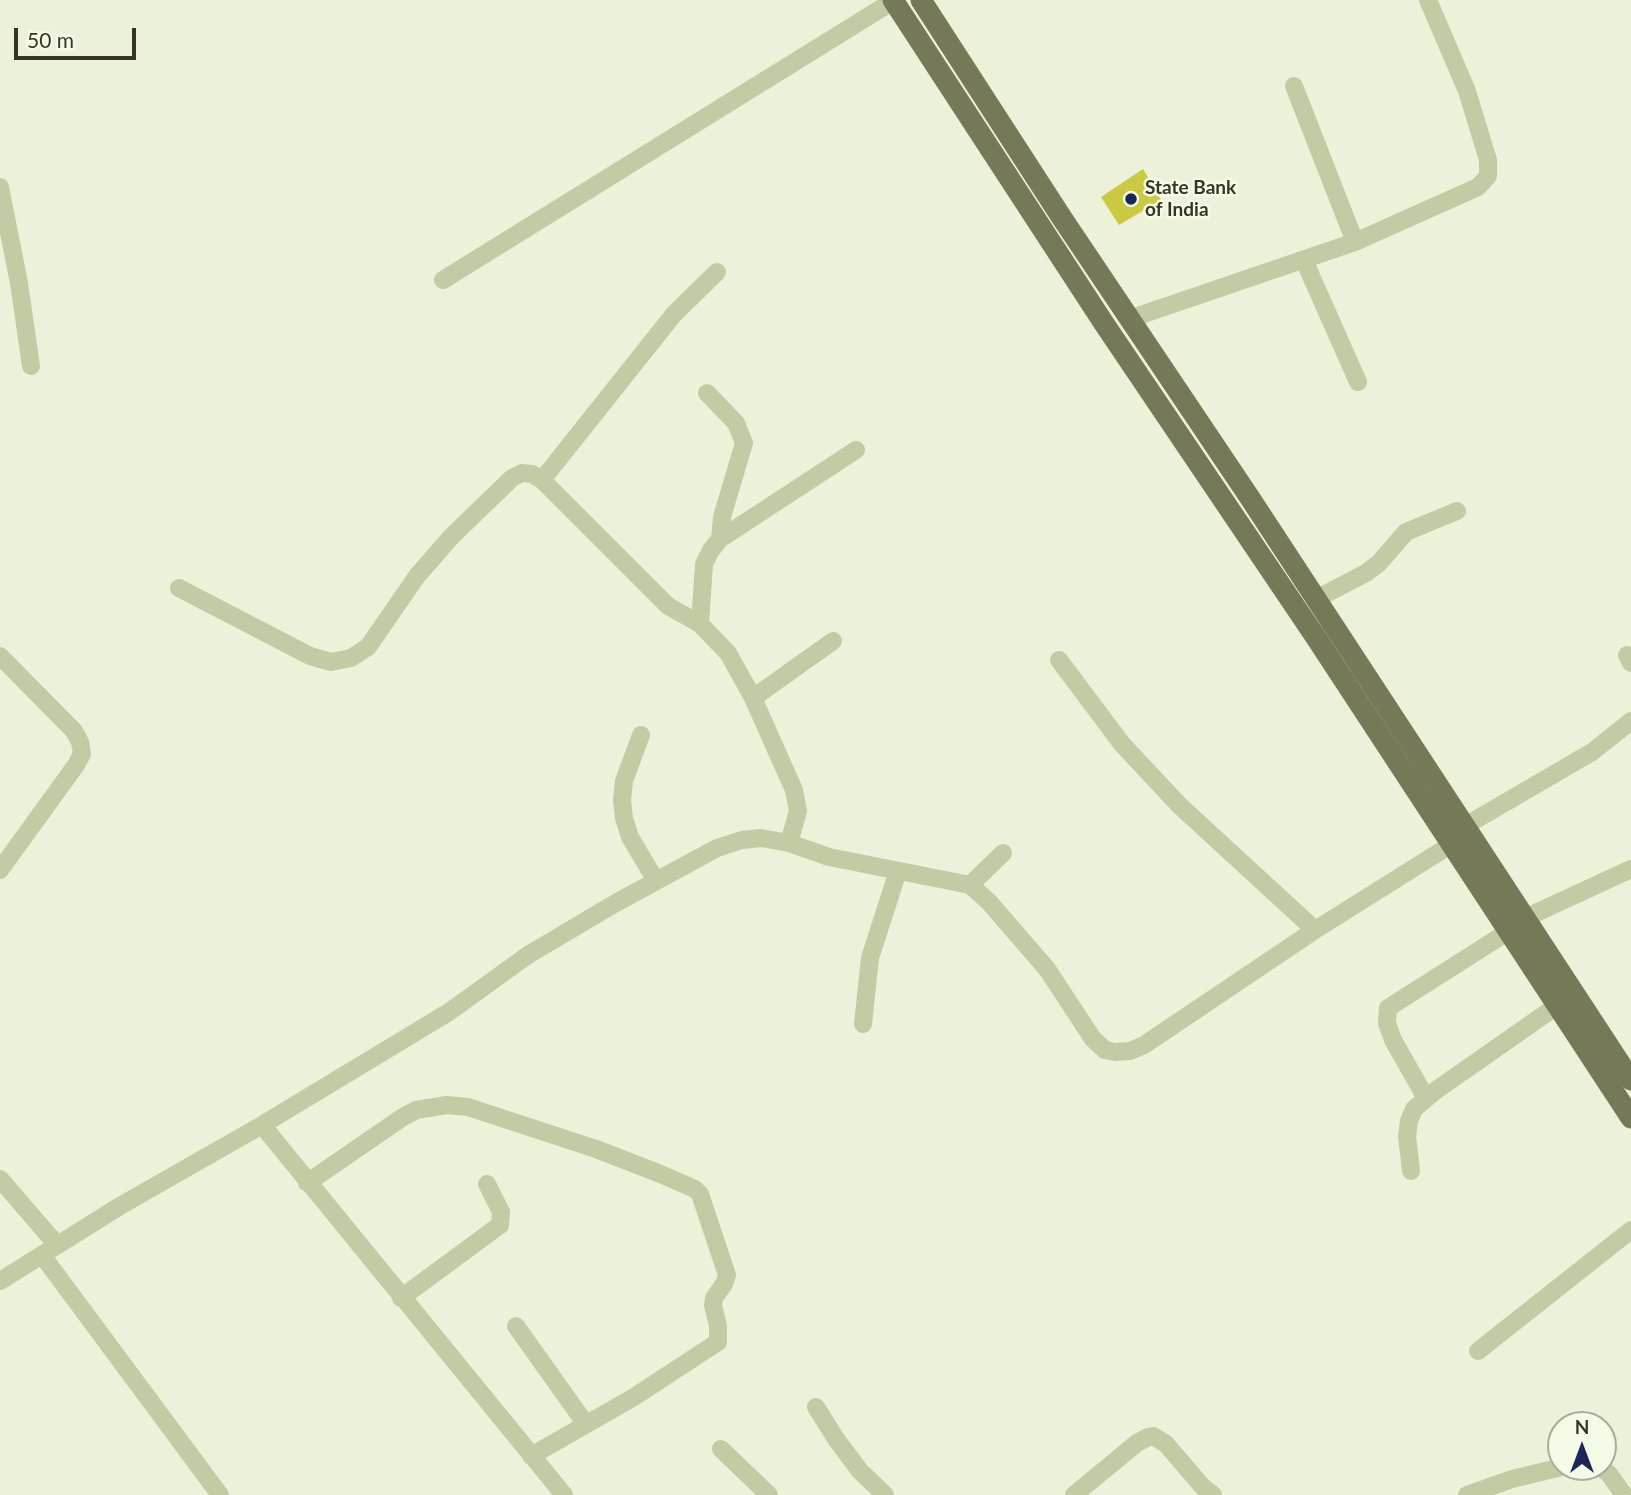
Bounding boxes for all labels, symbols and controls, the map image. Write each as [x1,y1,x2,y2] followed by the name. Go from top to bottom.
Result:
[18,14,140,58] scale bar
[27,27,74,52] text: 50 m
[1145,177,1236,221] place label: State Bank of India
[1123,191,1139,207] marker: State Bank of India
[1547,1411,1617,1481] north arrow
[1575,1415,1589,1438] text: N

